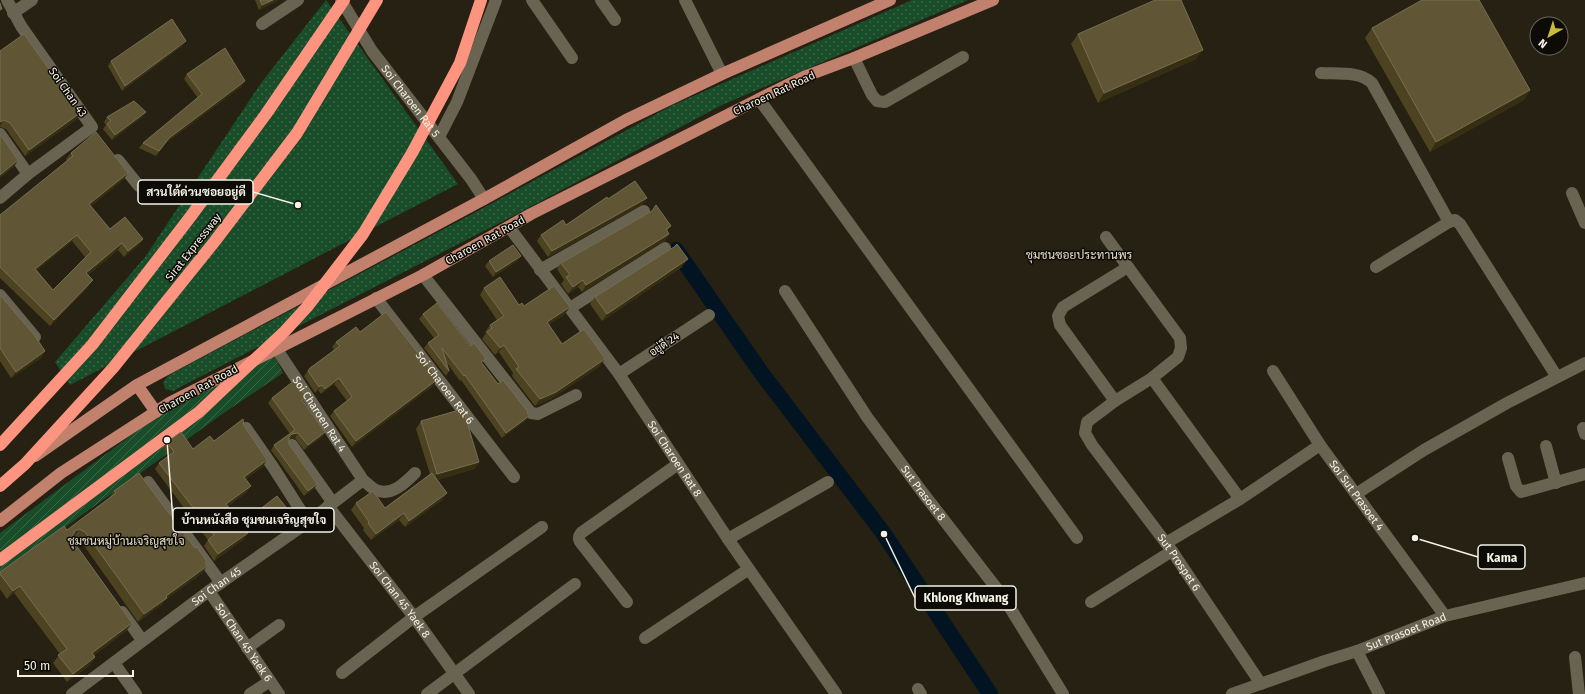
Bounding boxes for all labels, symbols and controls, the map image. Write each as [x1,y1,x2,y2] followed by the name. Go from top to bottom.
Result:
[1529,16,1569,56] north arrow
[1536,36,1550,51] text: N
[378,63,443,140] street label: Soi Charoen Rat 5
[46,65,89,120] street label: Soi Chan 43
[731,69,817,118] street label: Charoen Rat Road
[138,180,253,204] callout: สวนใต้ด่วนซอยอยู่ดี
[146,184,246,200] text: สวนใต้ด่วนซอยอยู่ดี
[163,210,224,284] street label: Sirat Expressway
[443,213,527,268] street label: Charoen Rat Road
[1026,248,1133,264] district label: ชุมชนซอยประทานพร
[646,328,682,360] street label: อยู่ดี 24
[413,349,477,427] street label: Soi Charoen Rat 6
[156,362,240,417] street label: Charoen Rat Road
[289,374,349,455] street label: Soi Charoen Rat 4
[645,419,704,499] street label: Soi Charoen Rat 8
[1326,458,1387,533] street label: Soi Sut Prasoet 4
[898,463,948,523] street label: Sut Prasoet 8
[173,508,334,532] callout: บ้านหนังสือ ชุมชนเจริญสุขใจ
[182,512,327,528] text: บ้านหนังสือ ชุมชนเจริญสุขใจ
[1155,532,1203,594] street label: Sut Prospet 6
[67,533,185,550] district label: ชุมชนหมู่บ้านเจริญสุขใจ
[1478,545,1525,569] callout: Kama
[1487,551,1518,565] text: Kama
[366,559,433,640] street label: Soi Chan 45 Yaek 8
[189,564,244,609] street label: Soi Chan 45
[915,586,1016,610] callout: Khlong Khwang
[924,591,1009,605] text: Khlong Khwang
[212,601,275,684] street label: Soi Chan 45 Yaek 6
[1364,610,1448,654] street label: Sut Prasoet Road
[18,652,133,678] scale bar
[24,659,50,673] text: 50 m

